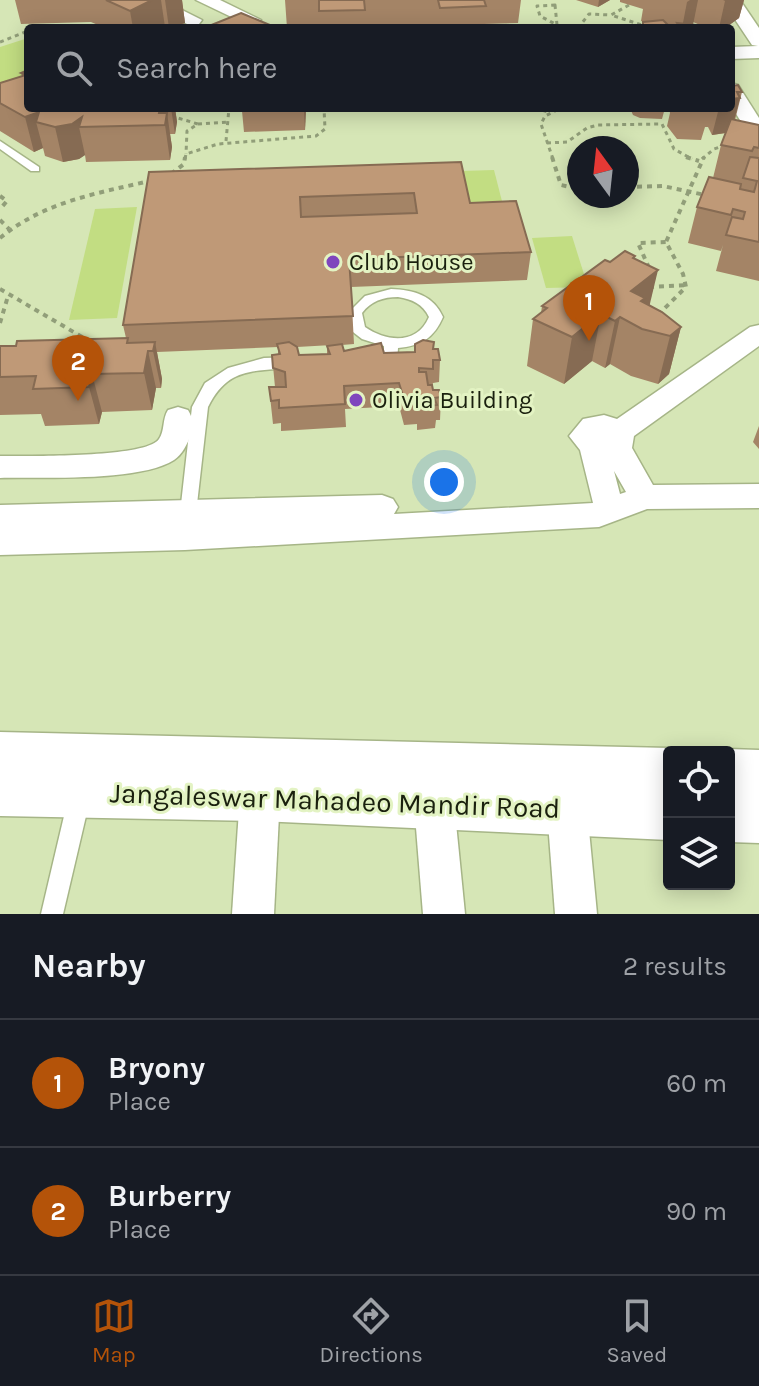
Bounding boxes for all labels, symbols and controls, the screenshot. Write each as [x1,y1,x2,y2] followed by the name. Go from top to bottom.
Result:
[24,24,735,112] search box
[52,46,96,90] icon: search
[116,50,277,86] text: Search here
[567,136,639,208] north arrow
[349,248,474,276] place label: Club House
[324,253,342,271] marker: Club House
[563,275,615,341] pin: 1
[52,335,104,401] pin: 2
[372,386,533,414] place label: Olivia Building
[347,391,365,409] marker: Olivia Building
[424,462,464,502] your location
[663,746,735,890] map controls
[663,746,735,818] button: locate
[109,776,561,825] street label: Jangaleswar Mahadeo Mandir Road
[663,818,735,890] button: layers
[32,946,146,986] text: Nearby
[623,951,727,982] text: 2 results
[108,1050,205,1086] text: Bryony
[53,1068,63,1099] text: 1
[666,1068,727,1099] text: 60 m
[108,1086,171,1117] text: Place
[108,1178,231,1214] text: Burberry
[50,1196,66,1227] text: 2
[666,1196,727,1227] text: 90 m
[108,1214,171,1245] text: Place
[92,1294,136,1368] tab: Map
[319,1294,423,1368] tab: Directions
[606,1294,667,1368] tab: Saved

